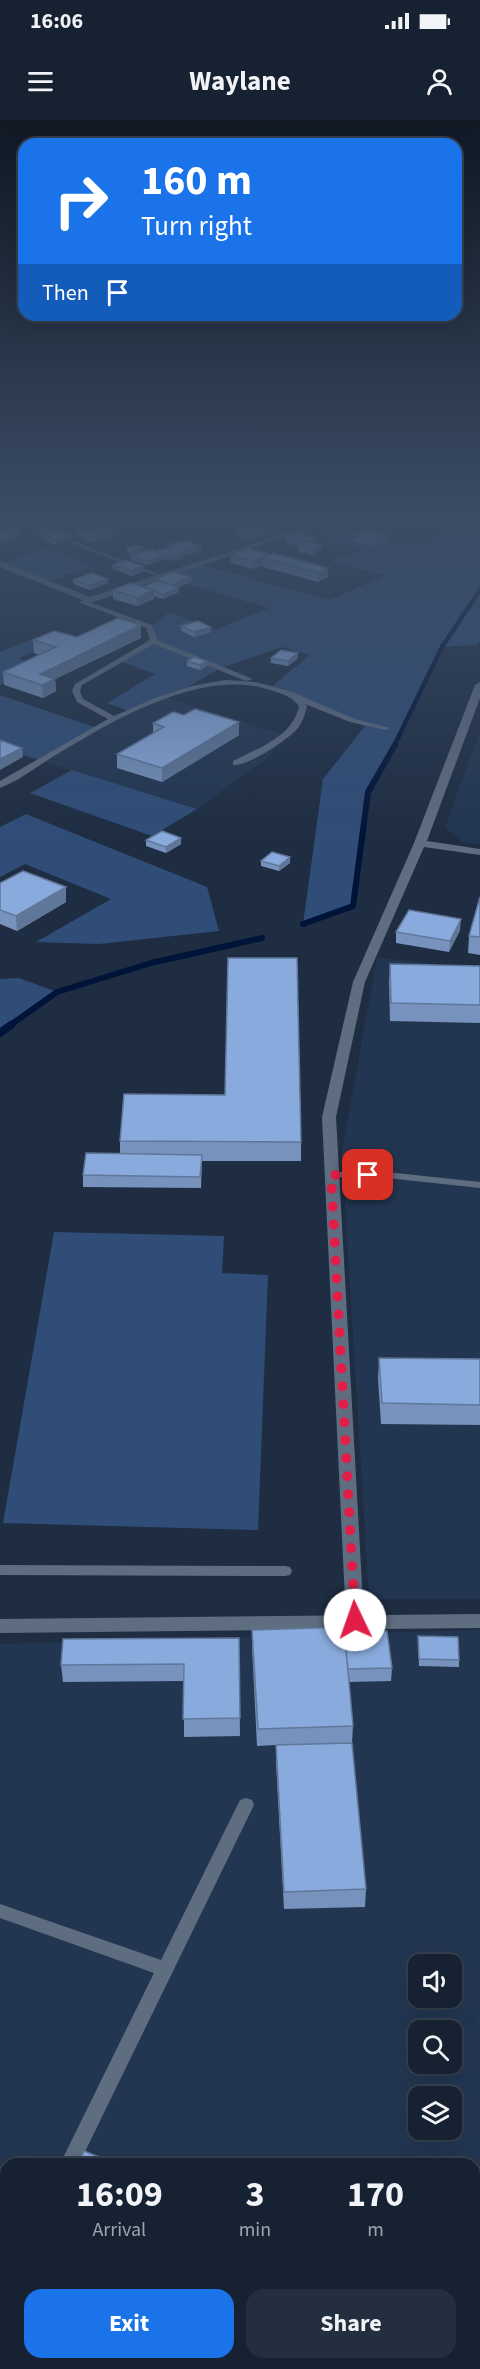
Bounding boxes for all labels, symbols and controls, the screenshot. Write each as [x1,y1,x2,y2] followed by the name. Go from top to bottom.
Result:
[30,5,83,37] text: 16:06
[189,62,291,101] text: Waylane
[24,65,57,98] icon: menu
[423,65,456,98] icon: person
[141,151,252,211] text: 160 m
[42,162,120,240] icon: right
[141,207,252,246] text: Turn right
[101,276,134,309] icon: arrive
[42,277,89,309] text: Then
[342,1149,393,1200] pin
[351,1158,384,1191] icon: arrive
[323,1588,387,1652] position arrow
[408,1954,462,2140] map controls
[408,1954,462,2008] button: sound
[408,2020,462,2074] button: search
[408,2086,462,2140] button: layers
[76,2169,163,2220] text: 16:09
[245,2169,264,2220] text: 3
[347,2169,404,2220] text: 170
[92,2216,146,2244] text: Arrival
[239,2216,271,2244] text: min
[367,2216,384,2244] text: m
[24,2289,234,2358] button: Exit
[246,2289,456,2358] button: Share

